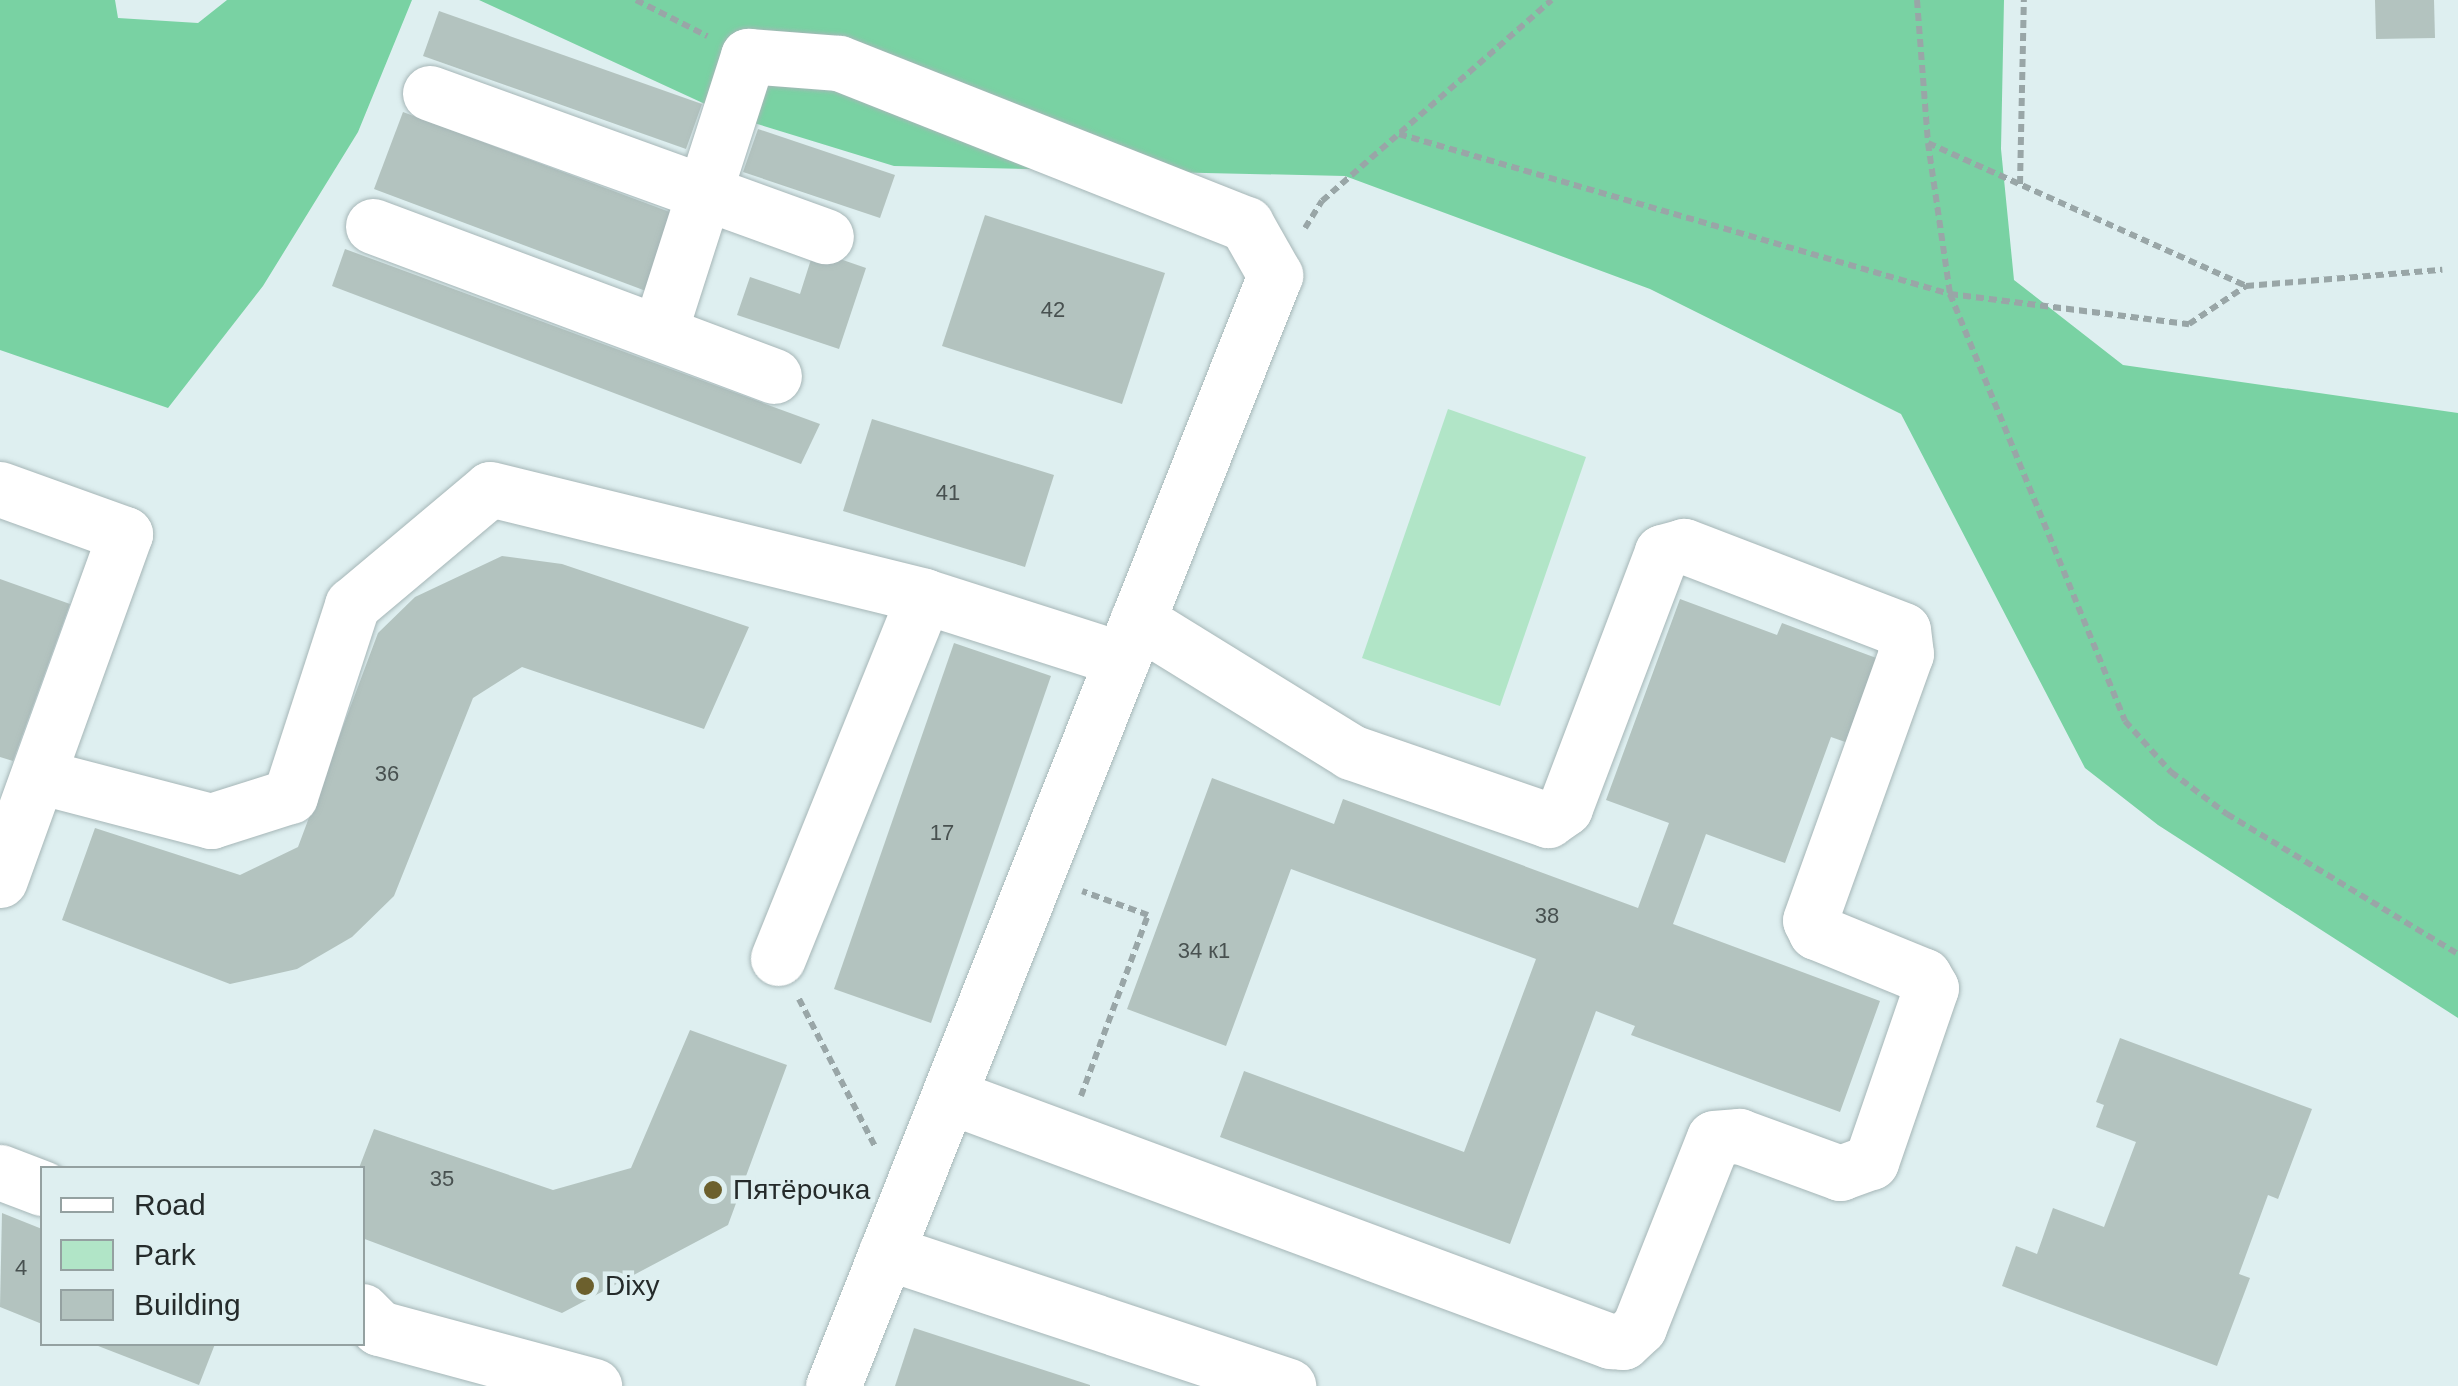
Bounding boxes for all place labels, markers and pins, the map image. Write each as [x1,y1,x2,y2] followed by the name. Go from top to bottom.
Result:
[733,1173,870,1207] place label: Пятёрочка
[702,1179,724,1201] marker: Пятёрочка
[605,1269,659,1303] place label: Dixy
[574,1275,596,1297] marker: Dixy

